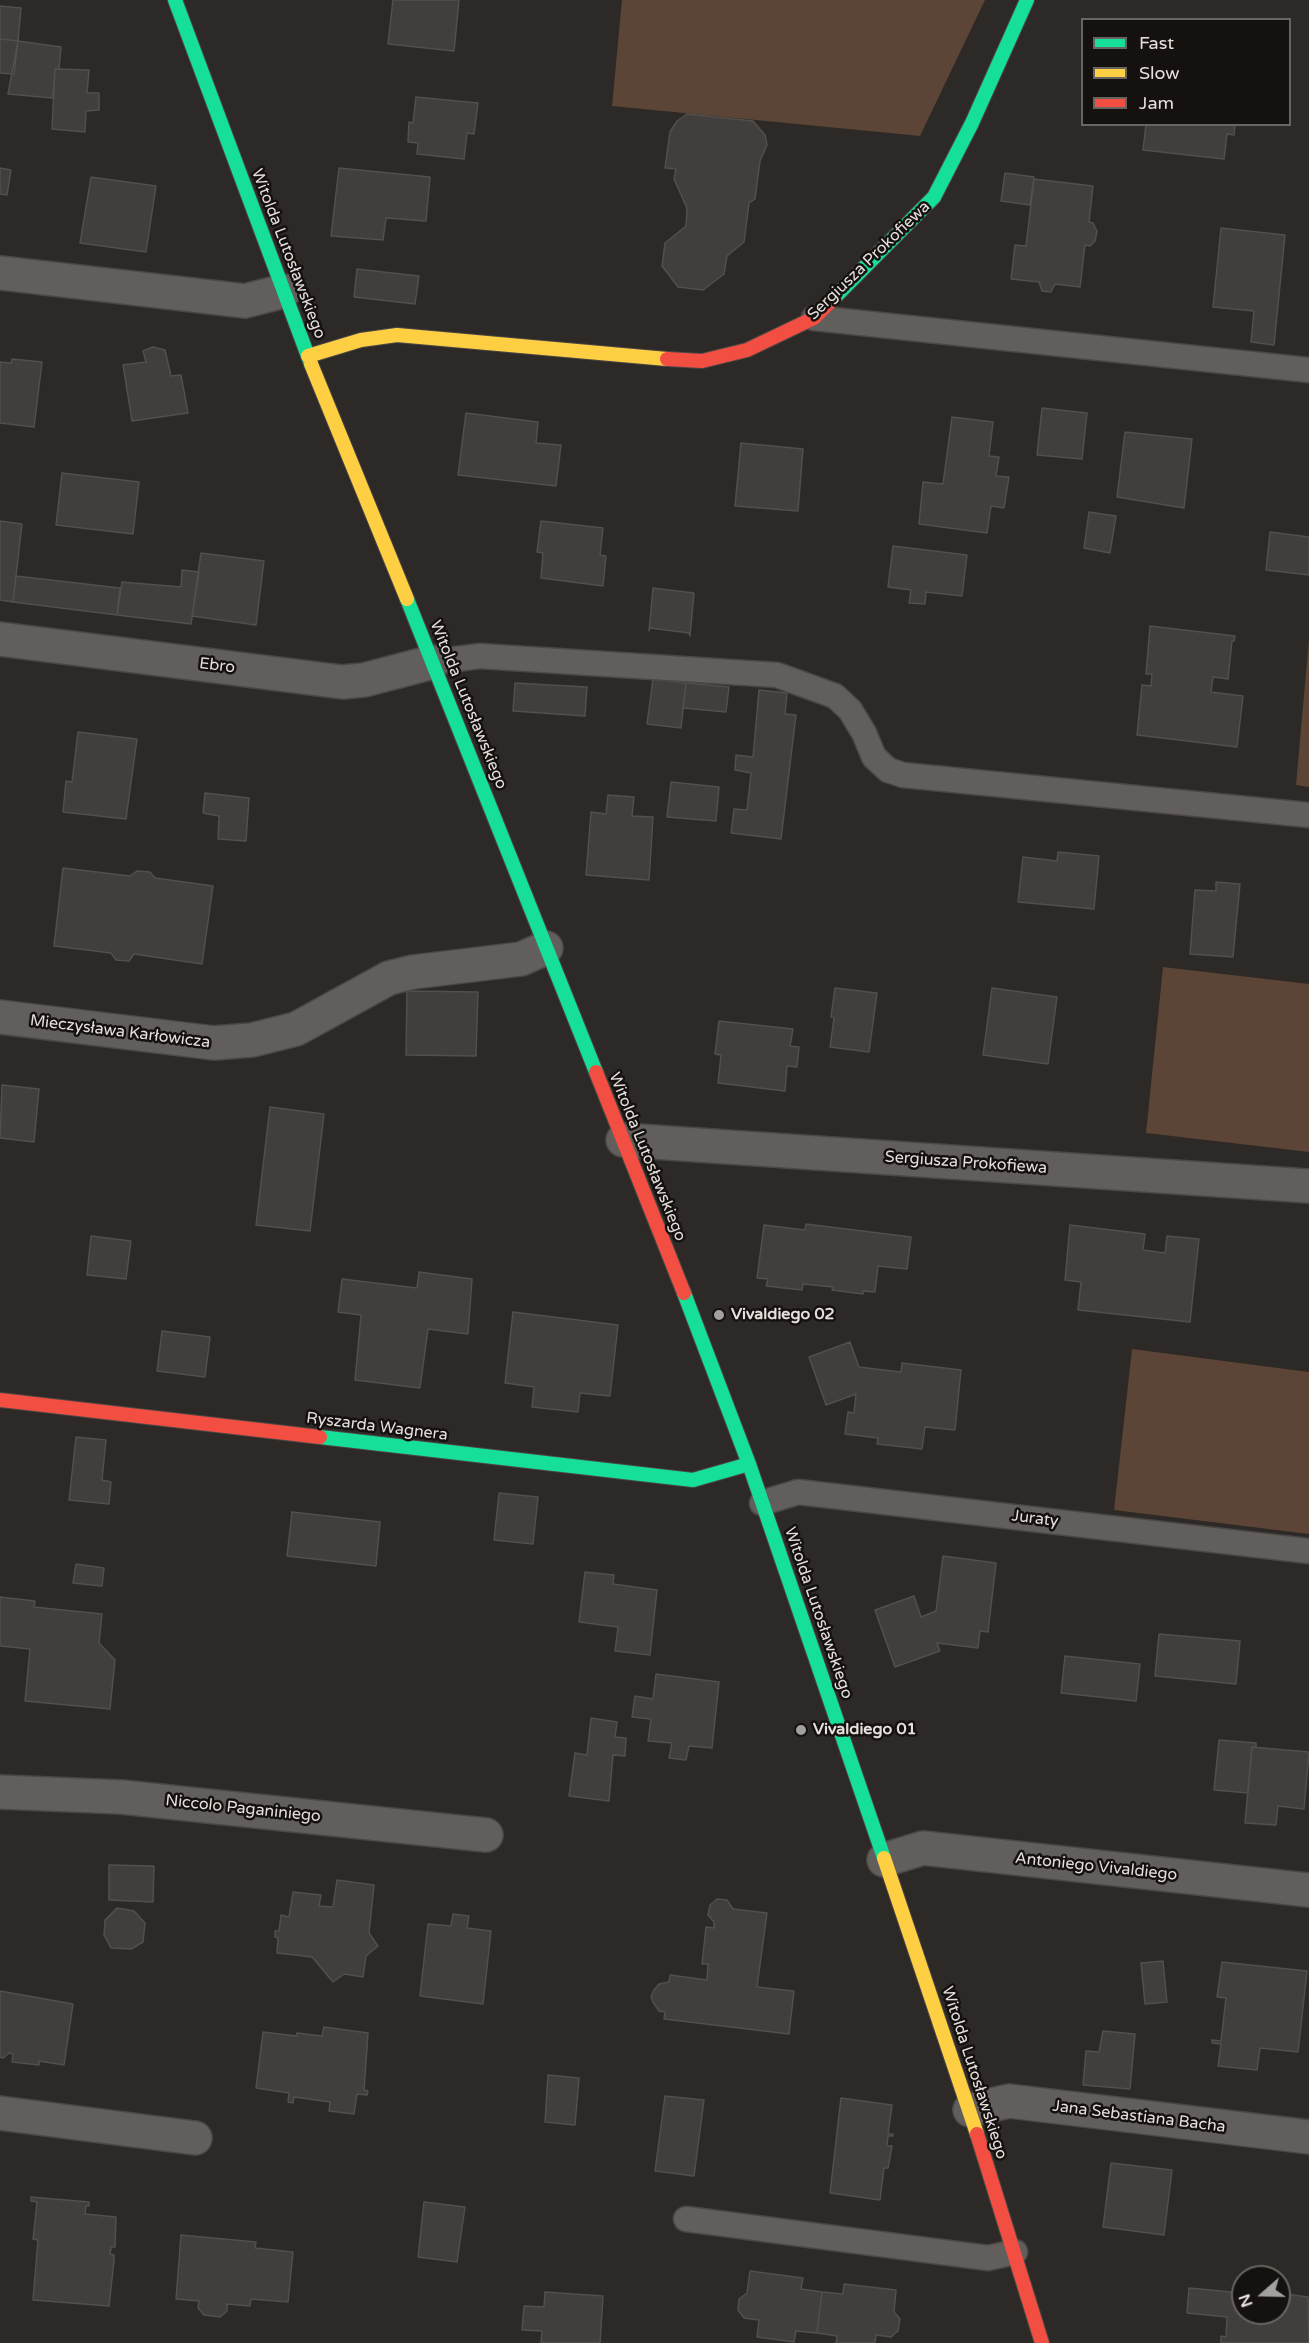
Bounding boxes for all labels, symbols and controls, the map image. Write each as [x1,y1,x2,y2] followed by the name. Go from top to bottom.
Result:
[1081,18,1291,126] legend
[1139,32,1174,54] text: Fast
[1139,62,1180,84] text: Slow
[1139,92,1174,114] text: Jam
[247,166,329,342] street label: Witolda Lutosławskiego
[804,198,934,324] street label: Sergiusza Prokofiewa
[425,618,511,792] street label: Witolda Lutosławskiego
[198,654,236,678] street label: Ebro
[29,1011,211,1053] street label: Mieczysława Karłowicza
[604,1070,690,1244] street label: Witolda Lutosławskiego
[884,1148,1048,1178] street label: Sergiusza Prokofiewa
[731,1305,835,1325] place label: Vivaldiego 02
[712,1308,726,1322] marker: Vivaldiego 02
[305,1409,449,1445] street label: Ryszarda Wagnera
[1011,1507,1059,1531] street label: Juraty
[780,1525,856,1701] street label: Witolda Lutosławskiego
[813,1720,917,1740] place label: Vivaldiego 01
[794,1723,808,1737] marker: Vivaldiego 01
[164,1791,322,1827] street label: Niccolo Paganiniego
[1014,1849,1178,1885] street label: Antoniego Vivaldiego
[937,1984,1011,2162] street label: Witolda Lutosławskiego
[1051,2097,1227,2137] street label: Jana Sebastiana Bacha
[1231,2265,1291,2325] north arrow
[1234,2291,1258,2310] text: N

